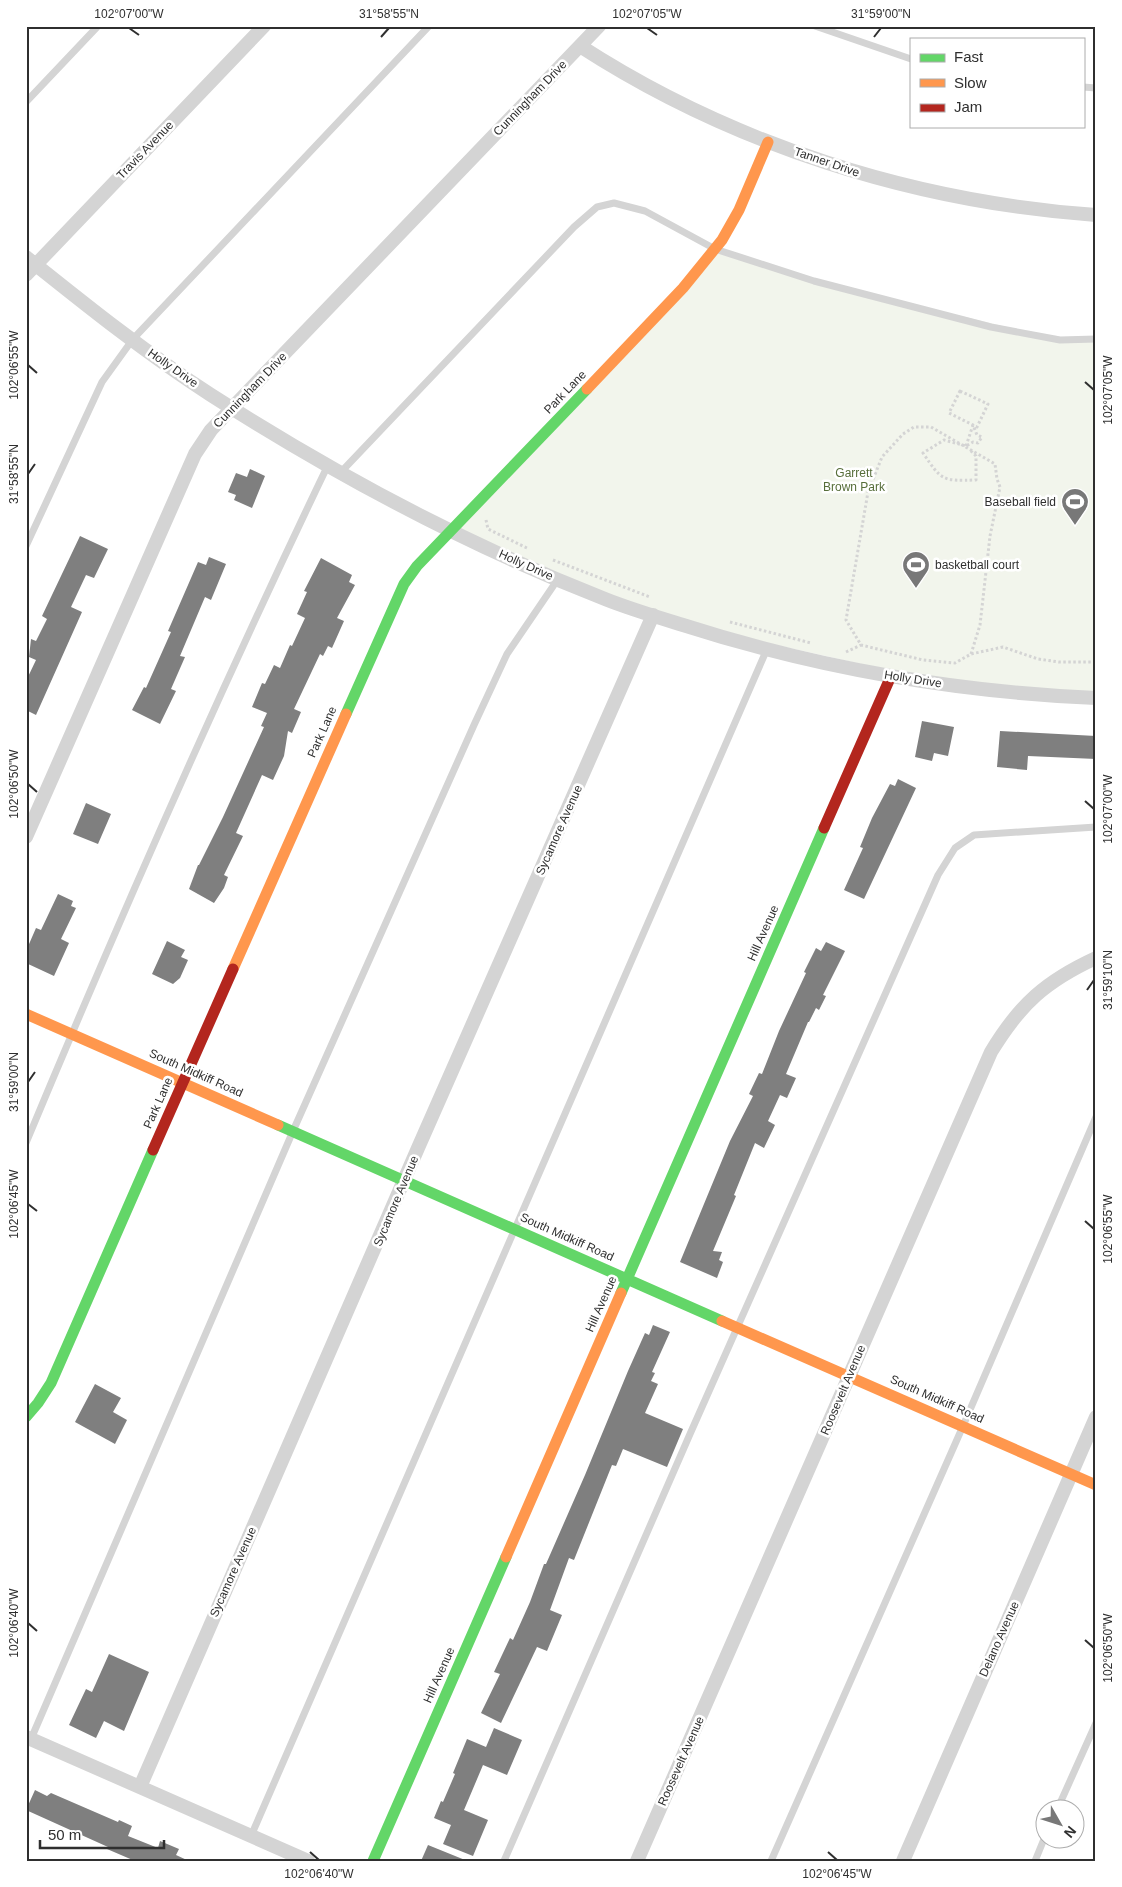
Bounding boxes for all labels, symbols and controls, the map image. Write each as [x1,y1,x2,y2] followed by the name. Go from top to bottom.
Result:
[94,7,164,21] text: 102°07'00"W
[359,7,419,21] text: 31°58'55"N
[612,7,682,21] text: 102°07'05"W
[851,7,911,21] text: 31°59'00"N
[910,38,1084,128] legend
[954,48,984,65] text: Fast
[490,57,570,139] street label: Cunningham Drive
[954,74,987,91] text: Slow
[954,98,982,115] text: Jam
[114,118,176,182] street label: Travis Avenue
[793,144,862,180] street label: Tanner Drive
[7,330,21,400] text: 102°06'55"W
[145,346,201,391] street label: Holly Drive
[210,349,290,431] street label: Cunningham Drive
[1101,355,1115,425] text: 102°07'05"W
[541,367,589,417] street label: Park Lane
[7,444,21,504] text: 31°58'55"N
[823,466,886,494] park label: Garrett Brown Park
[1060,487,1090,526] sports icon: Baseball field
[985,495,1056,509] place label: Baseball field
[497,547,556,583] street label: Holly Drive
[901,550,931,589] sports icon: basketball court
[935,558,1020,572] place label: basketball court
[883,668,943,691] street label: Holly Drive
[304,704,340,760] street label: Park Lane
[7,749,21,819] text: 102°06'50"W
[1101,774,1115,844] text: 102°07'00"W
[533,782,585,877] street label: Sycamore Avenue
[744,903,782,963] street label: Hill Avenue
[1101,950,1115,1010] text: 31°59'10"N
[147,1046,245,1100] street label: South Midkiff Road
[7,1052,21,1112] text: 31°59'00"N
[140,1075,176,1131] street label: Park Lane
[371,1153,422,1248] street label: Sycamore Avenue
[7,1169,21,1239] text: 102°06'45"W
[1101,1194,1115,1264] text: 102°06'55"W
[518,1210,616,1264] street label: South Midkiff Road
[582,1274,620,1334] street label: Hill Avenue
[818,1343,868,1437] street label: Roosevelt Avenue
[888,1372,986,1426] street label: South Midkiff Road
[207,1524,259,1619] street label: Sycamore Avenue
[7,1588,21,1658] text: 102°06'40"W
[976,1599,1022,1679] street label: Delano Avenue
[1101,1613,1115,1683] text: 102°06'50"W
[420,1645,458,1705] street label: Hill Avenue
[655,1714,707,1808] street label: Roosevelt Avenue
[1034,1800,1084,1850] north arrow
[40,1817,164,1849] scale bar
[1061,1823,1080,1841] text: N
[48,1826,81,1843] text: 50 m
[284,1867,354,1881] text: 102°06'40"W
[802,1867,872,1881] text: 102°06'45"W

